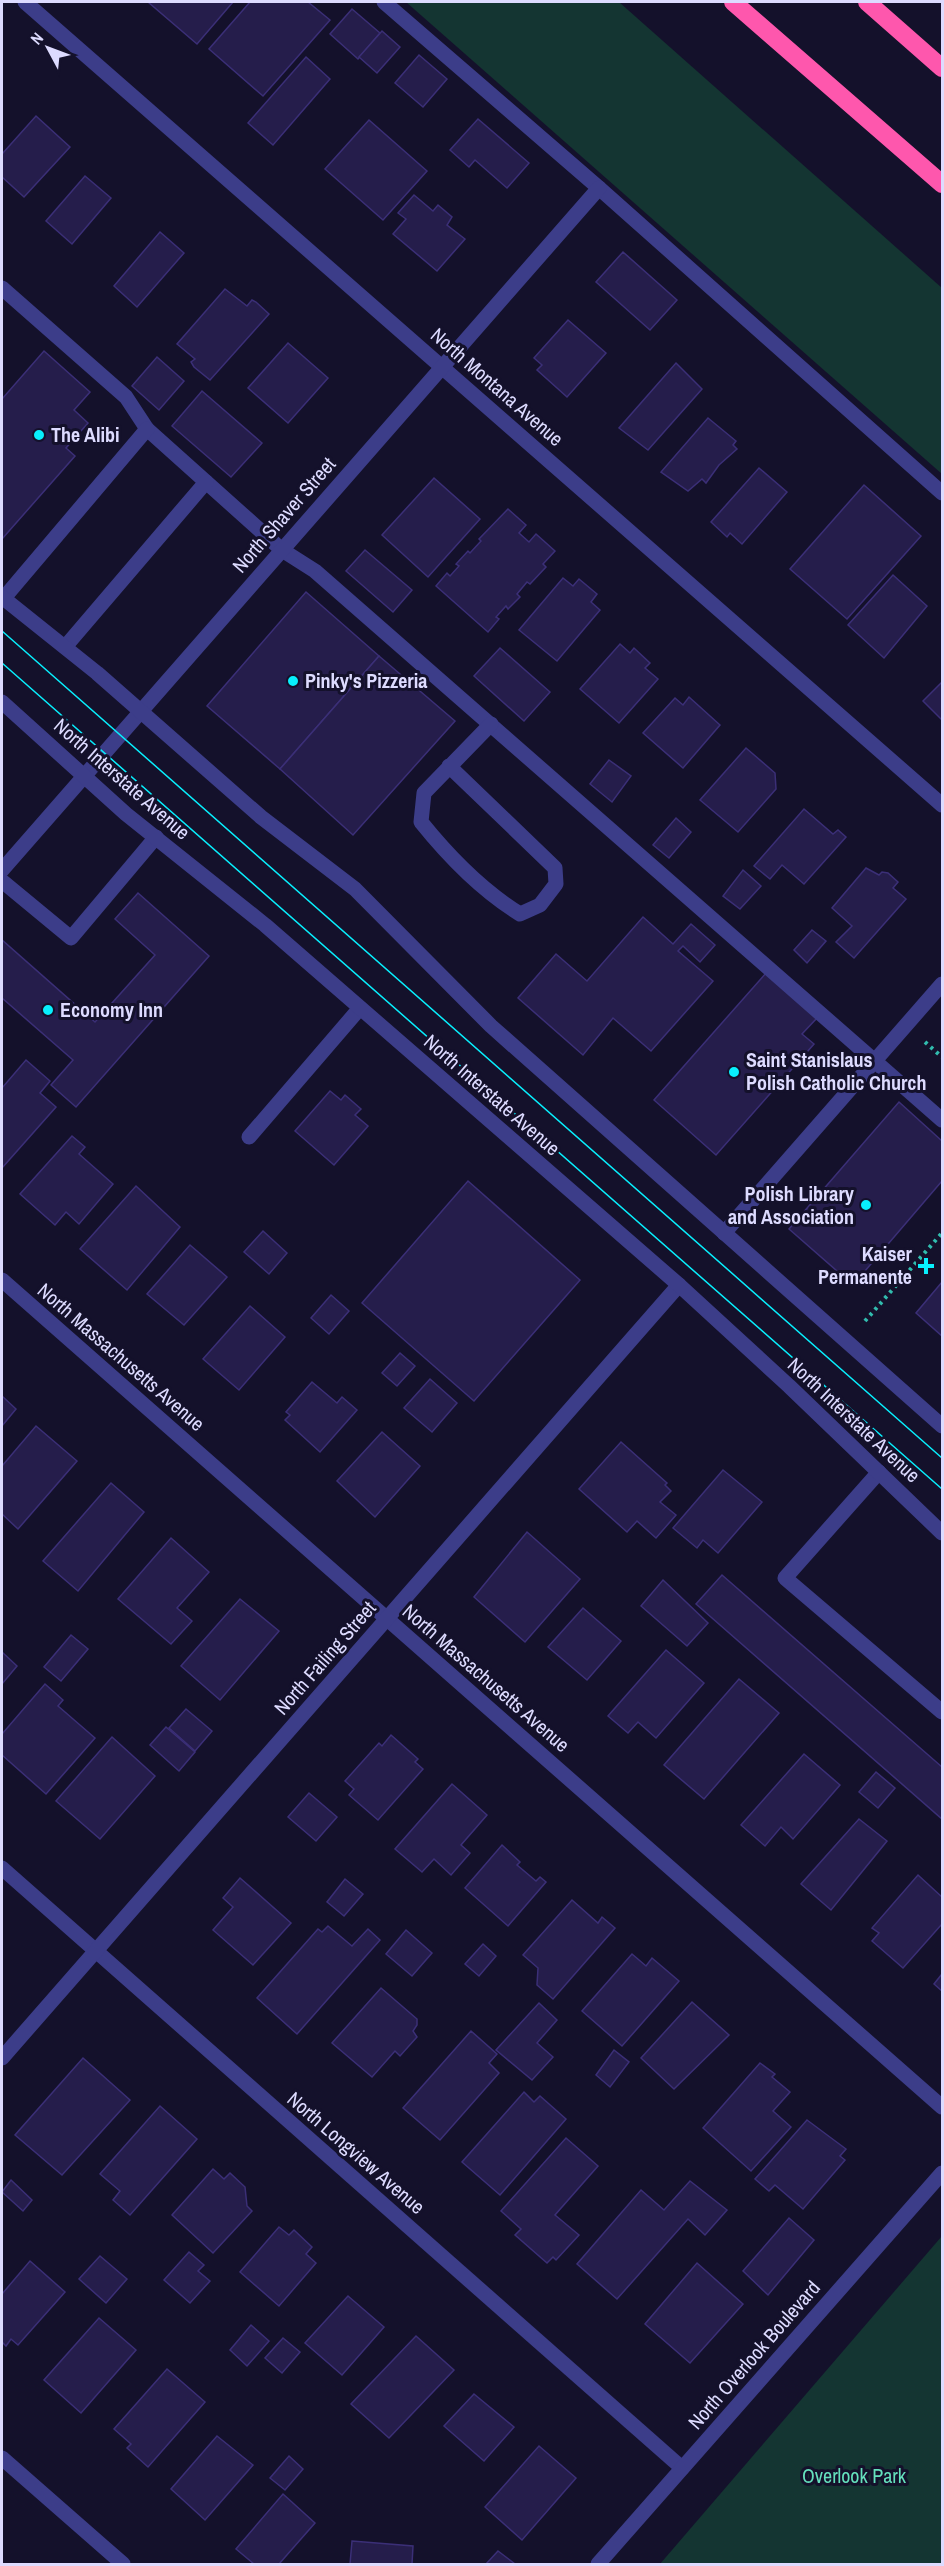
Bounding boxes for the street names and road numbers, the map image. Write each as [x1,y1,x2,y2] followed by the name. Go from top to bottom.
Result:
[425,321,569,452] street label: North Montana Avenue
[226,451,342,578] street label: North Shaver Street
[49,712,196,845] street label: North Interstate Avenue
[419,1028,566,1161] street label: North Interstate Avenue
[32,1277,211,1437] street label: North Massachusetts Avenue
[782,1351,926,1488] street label: North Interstate Avenue
[268,1595,382,1720] street label: North Failing Street
[397,1598,576,1758] street label: North Massachusetts Avenue
[282,2085,431,2220] street label: North Longview Avenue
[682,2275,826,2435] street label: North Overlook Boulevard

